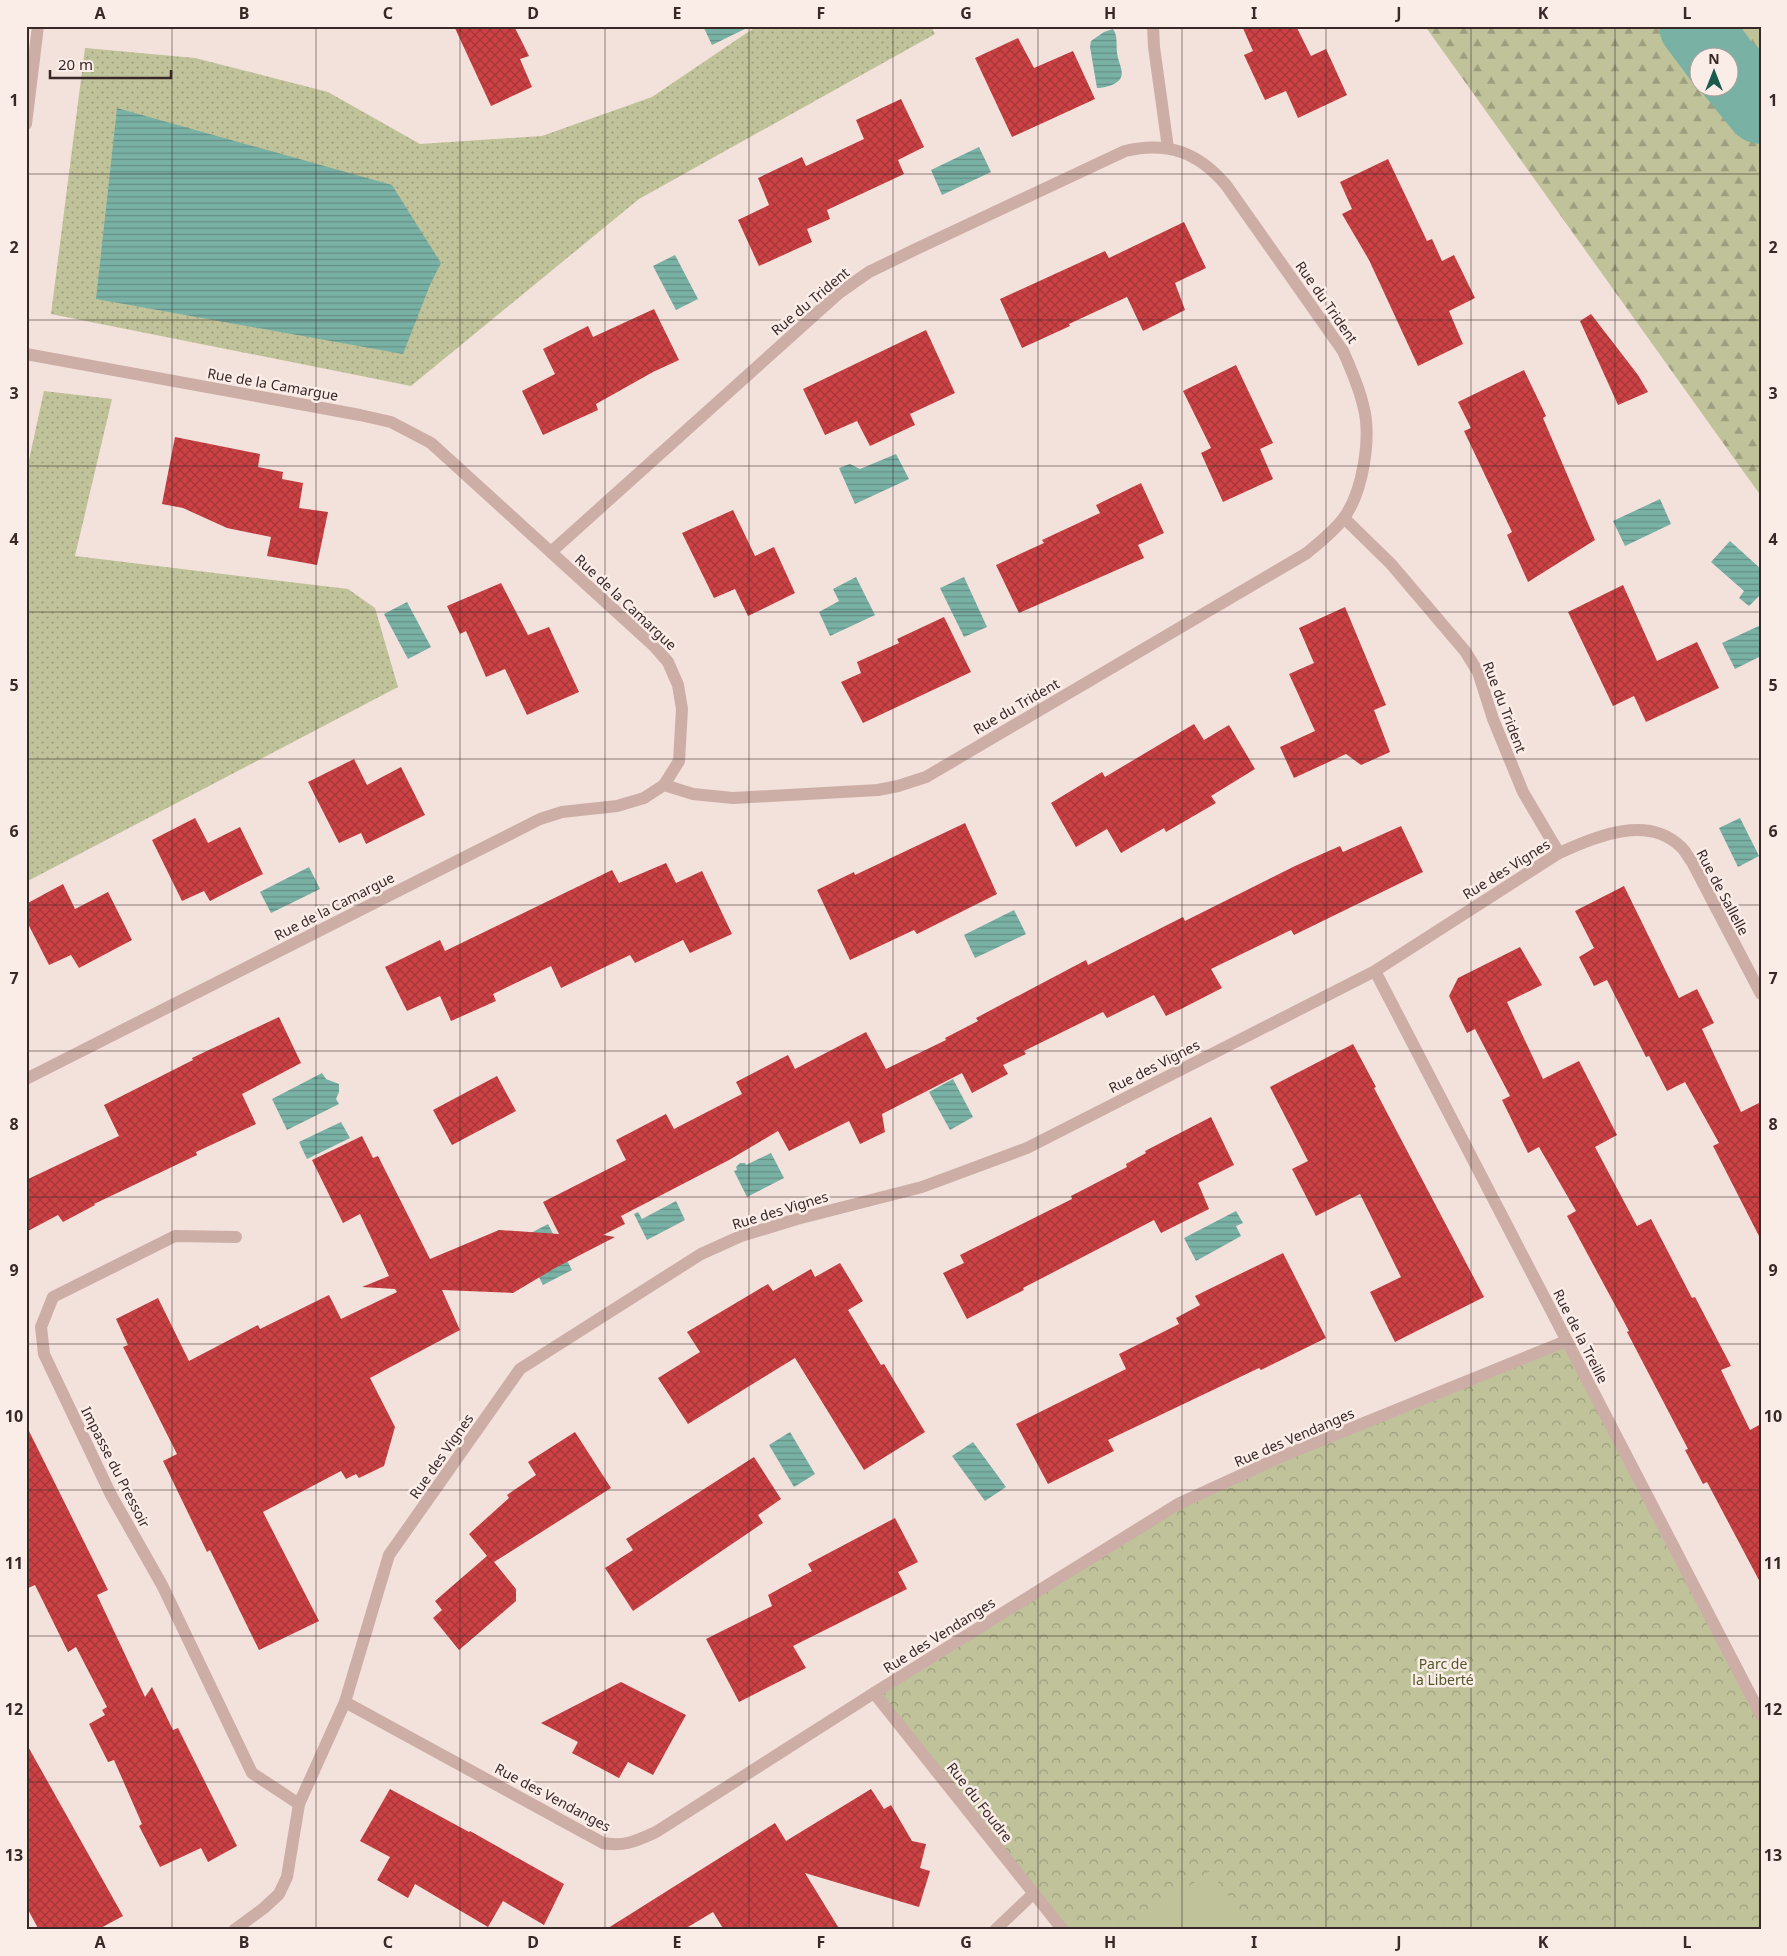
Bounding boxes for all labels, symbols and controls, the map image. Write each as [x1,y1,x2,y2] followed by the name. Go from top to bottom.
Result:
[94,2,106,24] text: A
[239,2,249,24] text: B
[383,2,393,24] text: C
[527,2,539,24] text: D
[673,2,682,24] text: E
[817,2,825,24] text: F
[960,2,972,24] text: G
[1104,2,1116,24] text: H
[1251,2,1257,24] text: I
[1394,2,1402,24] text: J
[1538,2,1549,24] text: K
[1683,2,1692,24] text: L
[50,48,171,80] scale bar
[1690,48,1740,98] north arrow
[1708,49,1720,68] text: N
[58,54,93,74] text: 20 m
[9,89,19,111] text: 1
[1768,89,1778,111] text: 1
[9,236,19,258] text: 2
[1768,236,1778,258] text: 2
[1292,257,1362,347] street label: Rue du Trident
[767,263,853,339] street label: Rue du Trident
[206,363,340,405] street label: Rue de la Camargue
[9,382,19,404] text: 3
[1768,382,1778,404] text: 3
[9,528,19,550] text: 4
[1768,528,1778,550] text: 4
[571,550,681,654] street label: Rue de la Camargue
[1479,659,1531,755] street label: Rue du Trident
[9,674,19,696] text: 5
[969,674,1063,738] street label: Rue du Trident
[1768,674,1778,696] text: 5
[9,820,19,842] text: 6
[1768,820,1778,842] text: 6
[1459,834,1554,903] street label: Rue des Vignes
[1692,846,1754,938] street label: Rue de Sallelle
[271,867,397,945] street label: Rue de la Camargue
[9,967,19,989] text: 7
[1768,967,1778,989] text: 7
[1105,1035,1203,1097] street label: Rue des Vignes
[9,1113,19,1135] text: 8
[1768,1113,1778,1135] text: 8
[730,1186,831,1234] street label: Rue des Vignes
[9,1259,19,1281] text: 9
[1768,1259,1778,1281] text: 9
[1549,1286,1613,1386] street label: Rue de la Treille
[77,1403,155,1531] street label: Impasse du Pressoir
[1231,1403,1357,1471] street label: Rue des Vendanges
[5,1405,23,1427] text: 10
[1764,1405,1782,1427] text: 10
[405,1410,478,1502] street label: Rue des Vignes
[5,1552,23,1574] text: 11
[1764,1552,1782,1574] text: 11
[879,1593,999,1677] street label: Rue des Vendanges
[1412,1654,1474,1689] park label: Parc de la Liberté
[5,1698,23,1720] text: 12
[1764,1698,1782,1720] text: 12
[492,1758,615,1836] street label: Rue des Vendanges
[943,1758,1017,1846] street label: Rue du Foudre
[5,1844,23,1866] text: 13
[1764,1844,1782,1866] text: 13
[94,1931,106,1953] text: A
[239,1931,249,1953] text: B
[383,1931,393,1953] text: C
[527,1931,539,1953] text: D
[673,1931,682,1953] text: E
[817,1931,825,1953] text: F
[960,1931,972,1953] text: G
[1104,1931,1116,1953] text: H
[1251,1931,1257,1953] text: I
[1394,1931,1402,1953] text: J
[1538,1931,1549,1953] text: K
[1683,1931,1692,1953] text: L

